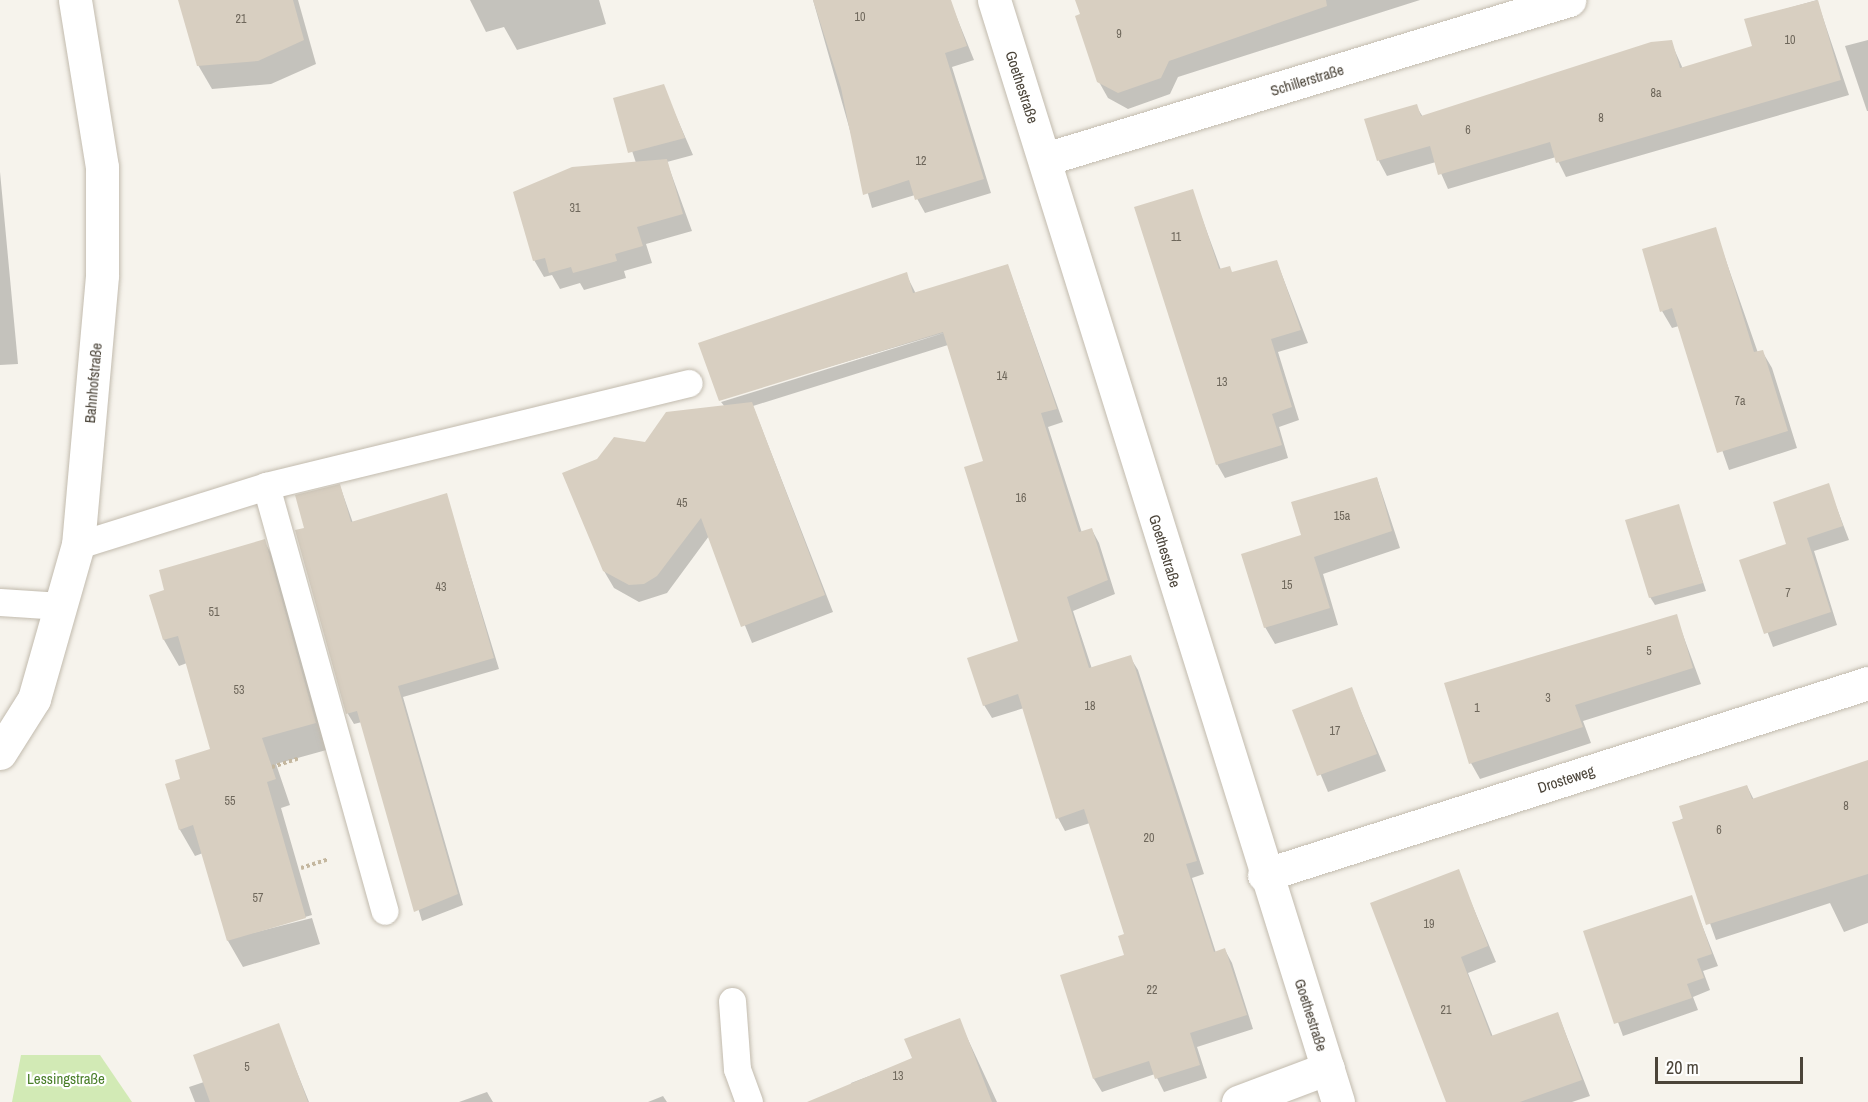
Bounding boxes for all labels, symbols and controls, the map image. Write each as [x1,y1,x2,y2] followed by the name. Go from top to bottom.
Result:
[855,11,865,25] house number: 10
[236,13,246,27] house number: 21
[1116,28,1122,42] house number: 9
[1785,34,1795,48] house number: 10
[1002,48,1042,126] street label: Goethestraße
[1268,60,1346,100] street label: Schillerstraße
[1651,87,1661,101] house number: 8a
[1598,112,1604,126] house number: 8
[1465,124,1471,138] house number: 6
[916,155,926,169] house number: 12
[570,202,580,216] house number: 31
[1171,231,1181,245] house number: 11
[81,342,105,424] street label: Bahnhofstraße
[997,370,1007,384] house number: 14
[1217,376,1227,390] house number: 13
[1735,395,1745,409] house number: 7a
[1016,492,1026,506] house number: 16
[677,497,687,511] house number: 45
[1334,510,1350,524] house number: 15a
[1145,512,1185,590] street label: Goethestraße
[1282,579,1292,593] house number: 15
[436,581,446,595] house number: 43
[1785,587,1791,601] house number: 7
[209,606,219,620] house number: 51
[1646,645,1652,659] house number: 5
[234,684,244,698] house number: 53
[1545,692,1551,706] house number: 3
[1085,700,1095,714] house number: 18
[1474,702,1480,716] house number: 1
[1330,725,1340,739] house number: 17
[1535,761,1597,797] street label: Drosteweg
[225,795,235,809] house number: 55
[1843,800,1849,814] house number: 8
[1716,824,1722,838] house number: 6
[1144,832,1154,846] house number: 20
[253,892,263,906] house number: 57
[1424,918,1434,932] house number: 19
[1291,976,1331,1054] street label: Goethestraße
[1147,984,1157,998] house number: 22
[1441,1004,1451,1018] house number: 21
[1658,1045,1806,1083] scale bar
[1666,1055,1699,1080] text: 20 m
[244,1061,250,1075] house number: 5
[27,1070,105,1088] park label: Lessingstraße
[893,1070,903,1084] house number: 13

